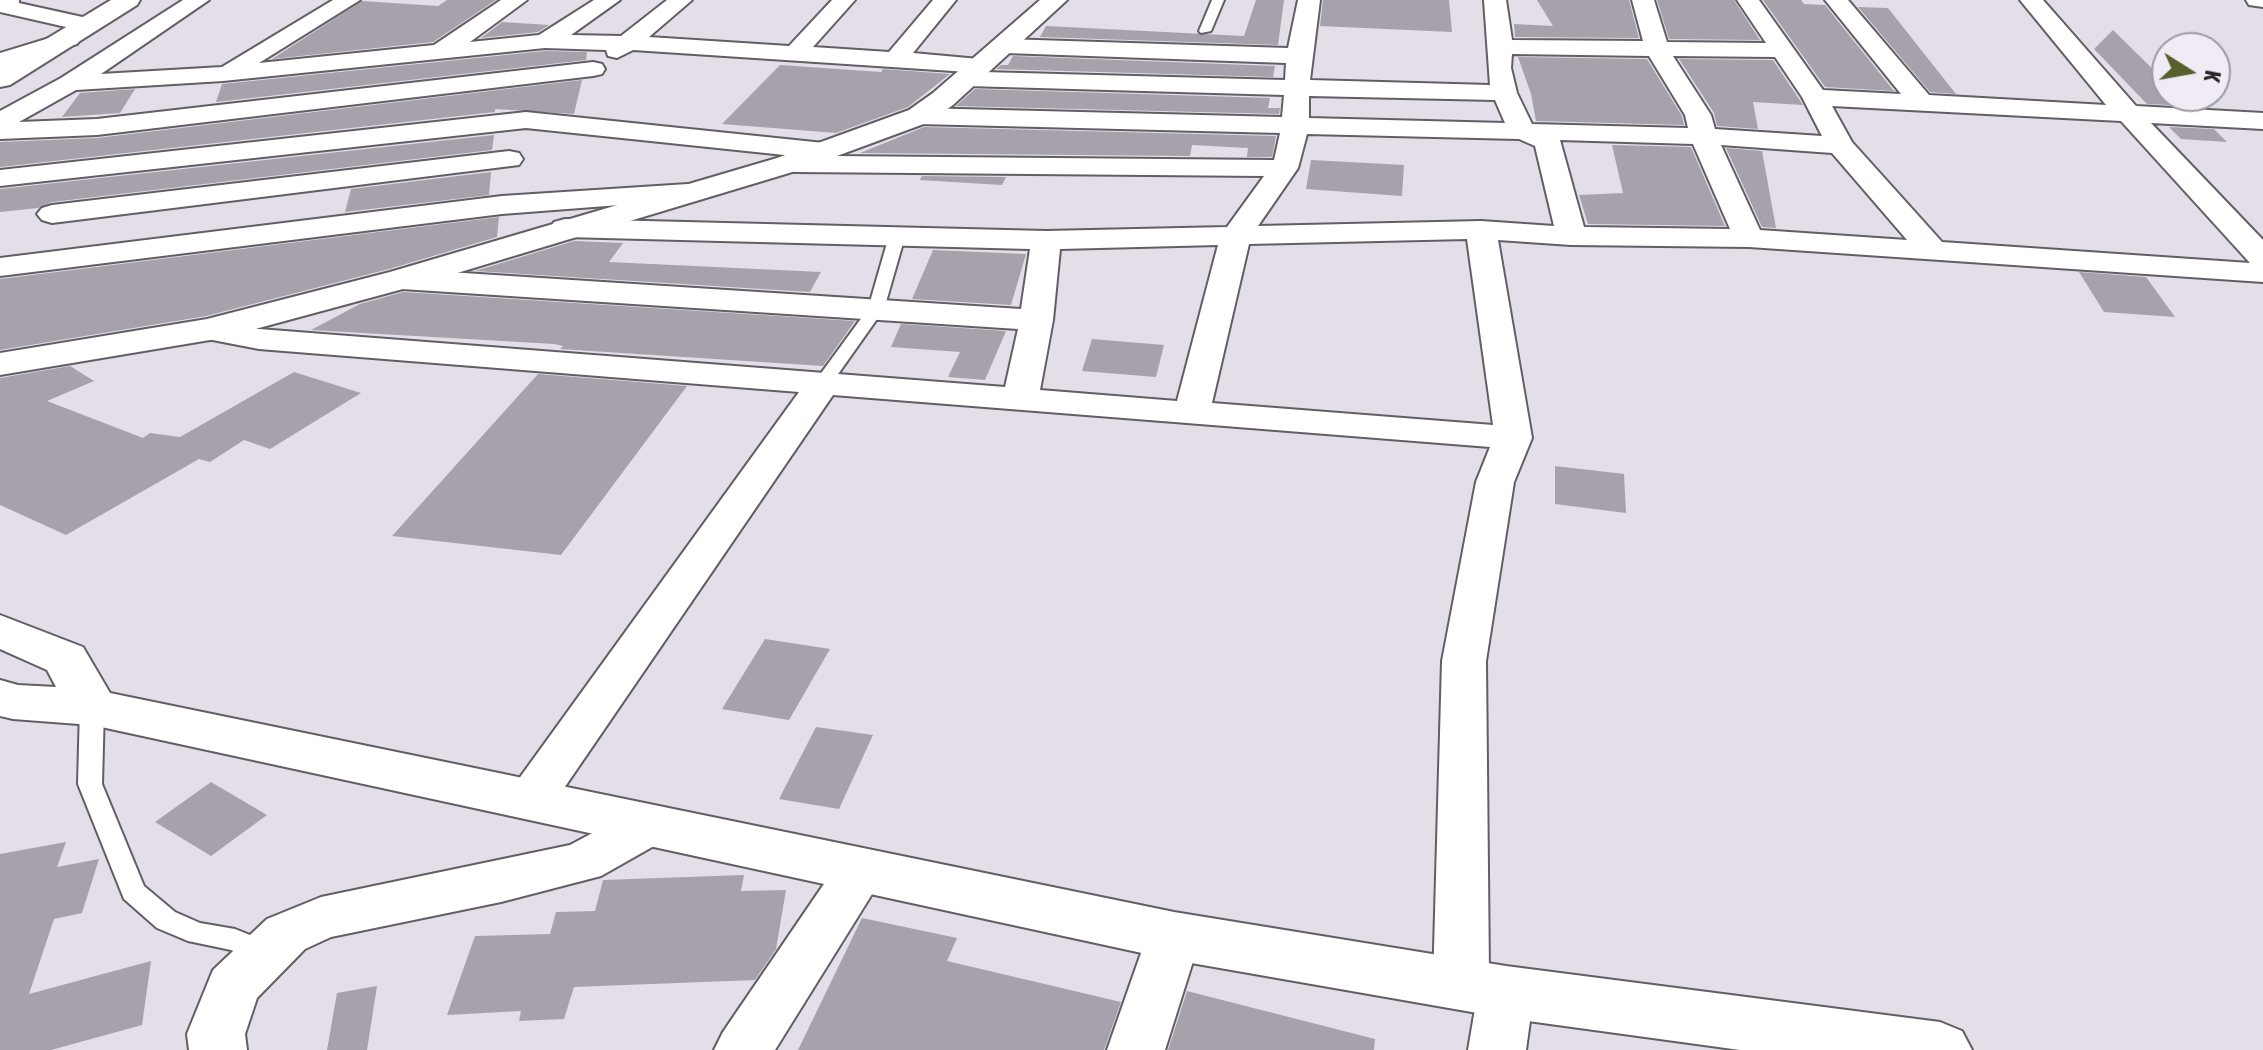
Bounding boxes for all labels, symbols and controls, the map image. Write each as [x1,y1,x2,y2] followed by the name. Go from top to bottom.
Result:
[2151,32,2231,112] north arrow
[2199,68,2226,84] text: K

